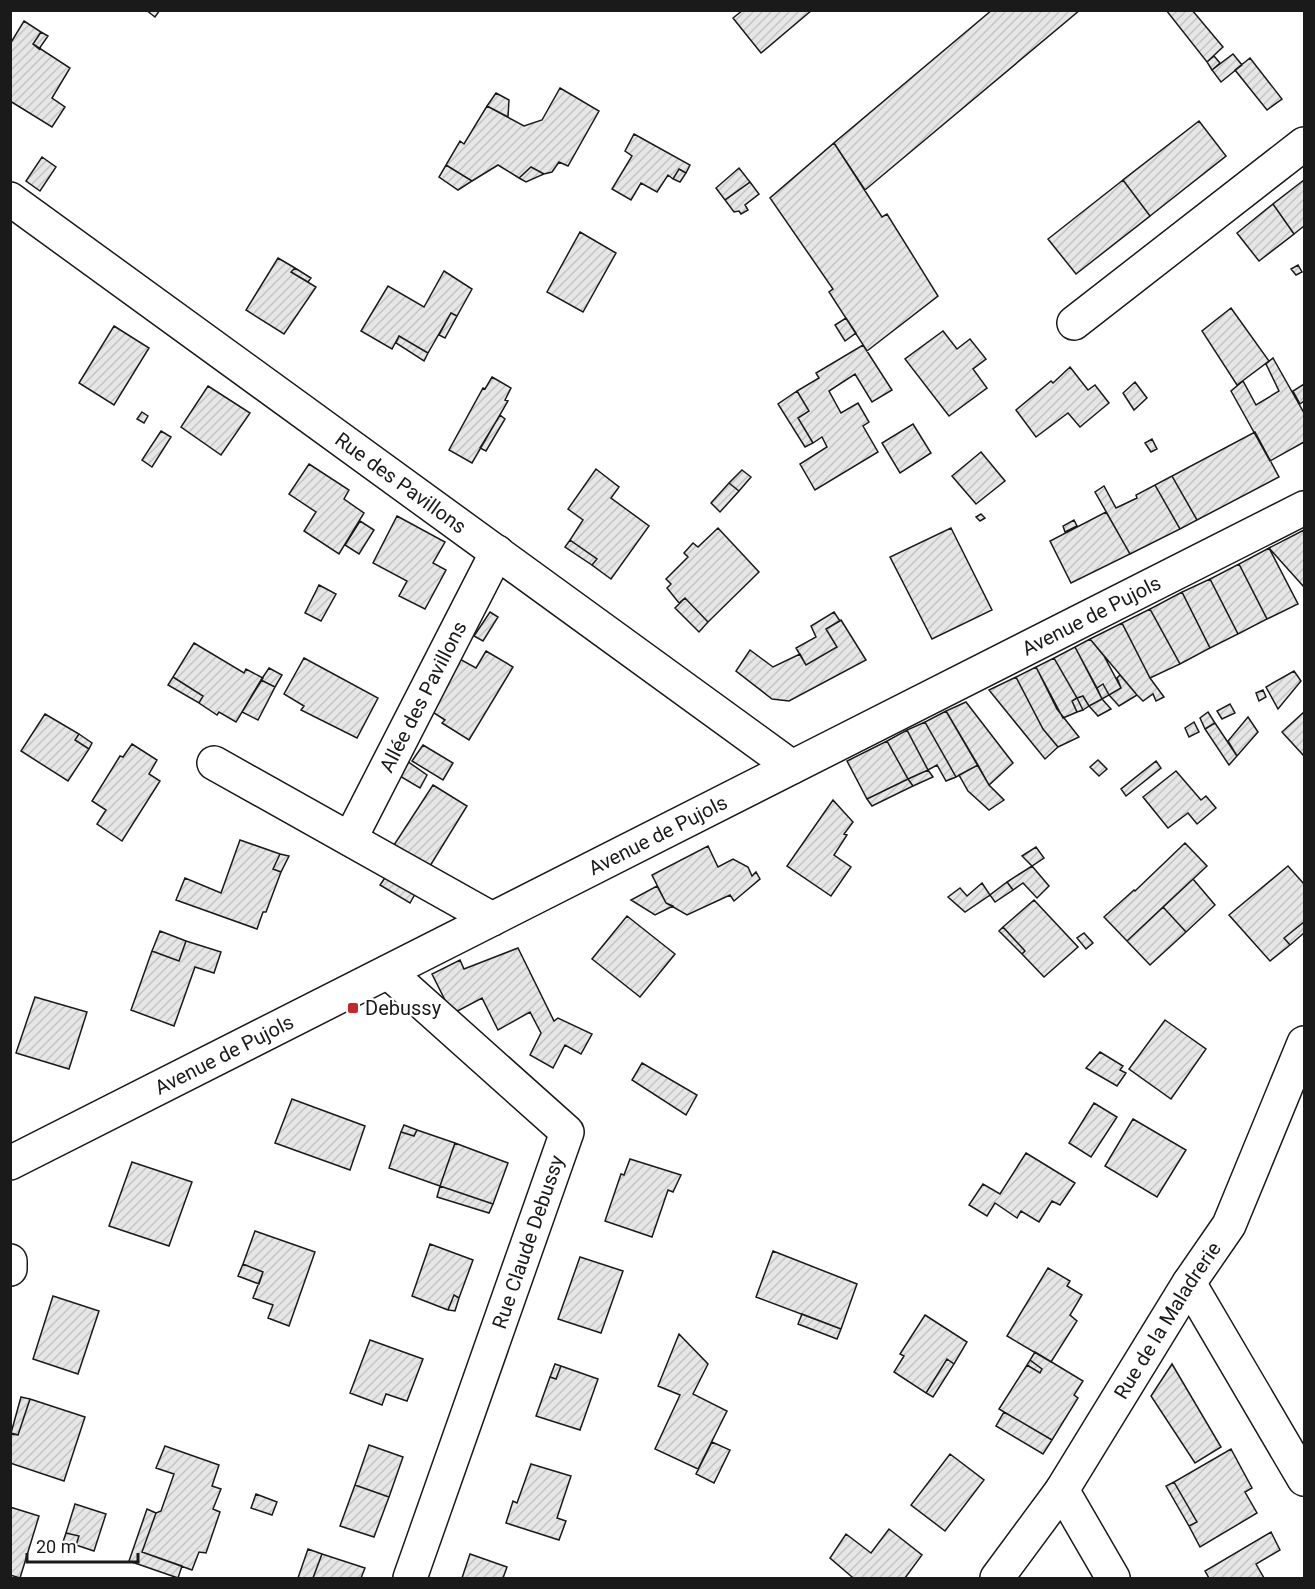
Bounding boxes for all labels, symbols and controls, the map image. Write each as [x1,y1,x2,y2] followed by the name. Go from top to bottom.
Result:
[330,427,471,539] street label: Rue des Pavillons
[1018,571,1165,661] street label: Avenue de Pujols
[374,617,472,776] street label: Allée des Pavillons
[584,790,731,880] street label: Avenue de Pujols
[365,996,442,1020] place label: Debussy
[346,1001,360,1015] marker: Debussy
[151,1010,297,1100] street label: Avenue de Pujols
[487,1152,569,1332] street label: Rue Claude Debussy
[1109,1237,1226,1403] street label: Rue de la Maladrerie
[27,1526,138,1564] scale bar
[36,1536,76,1557] text: 20 m

